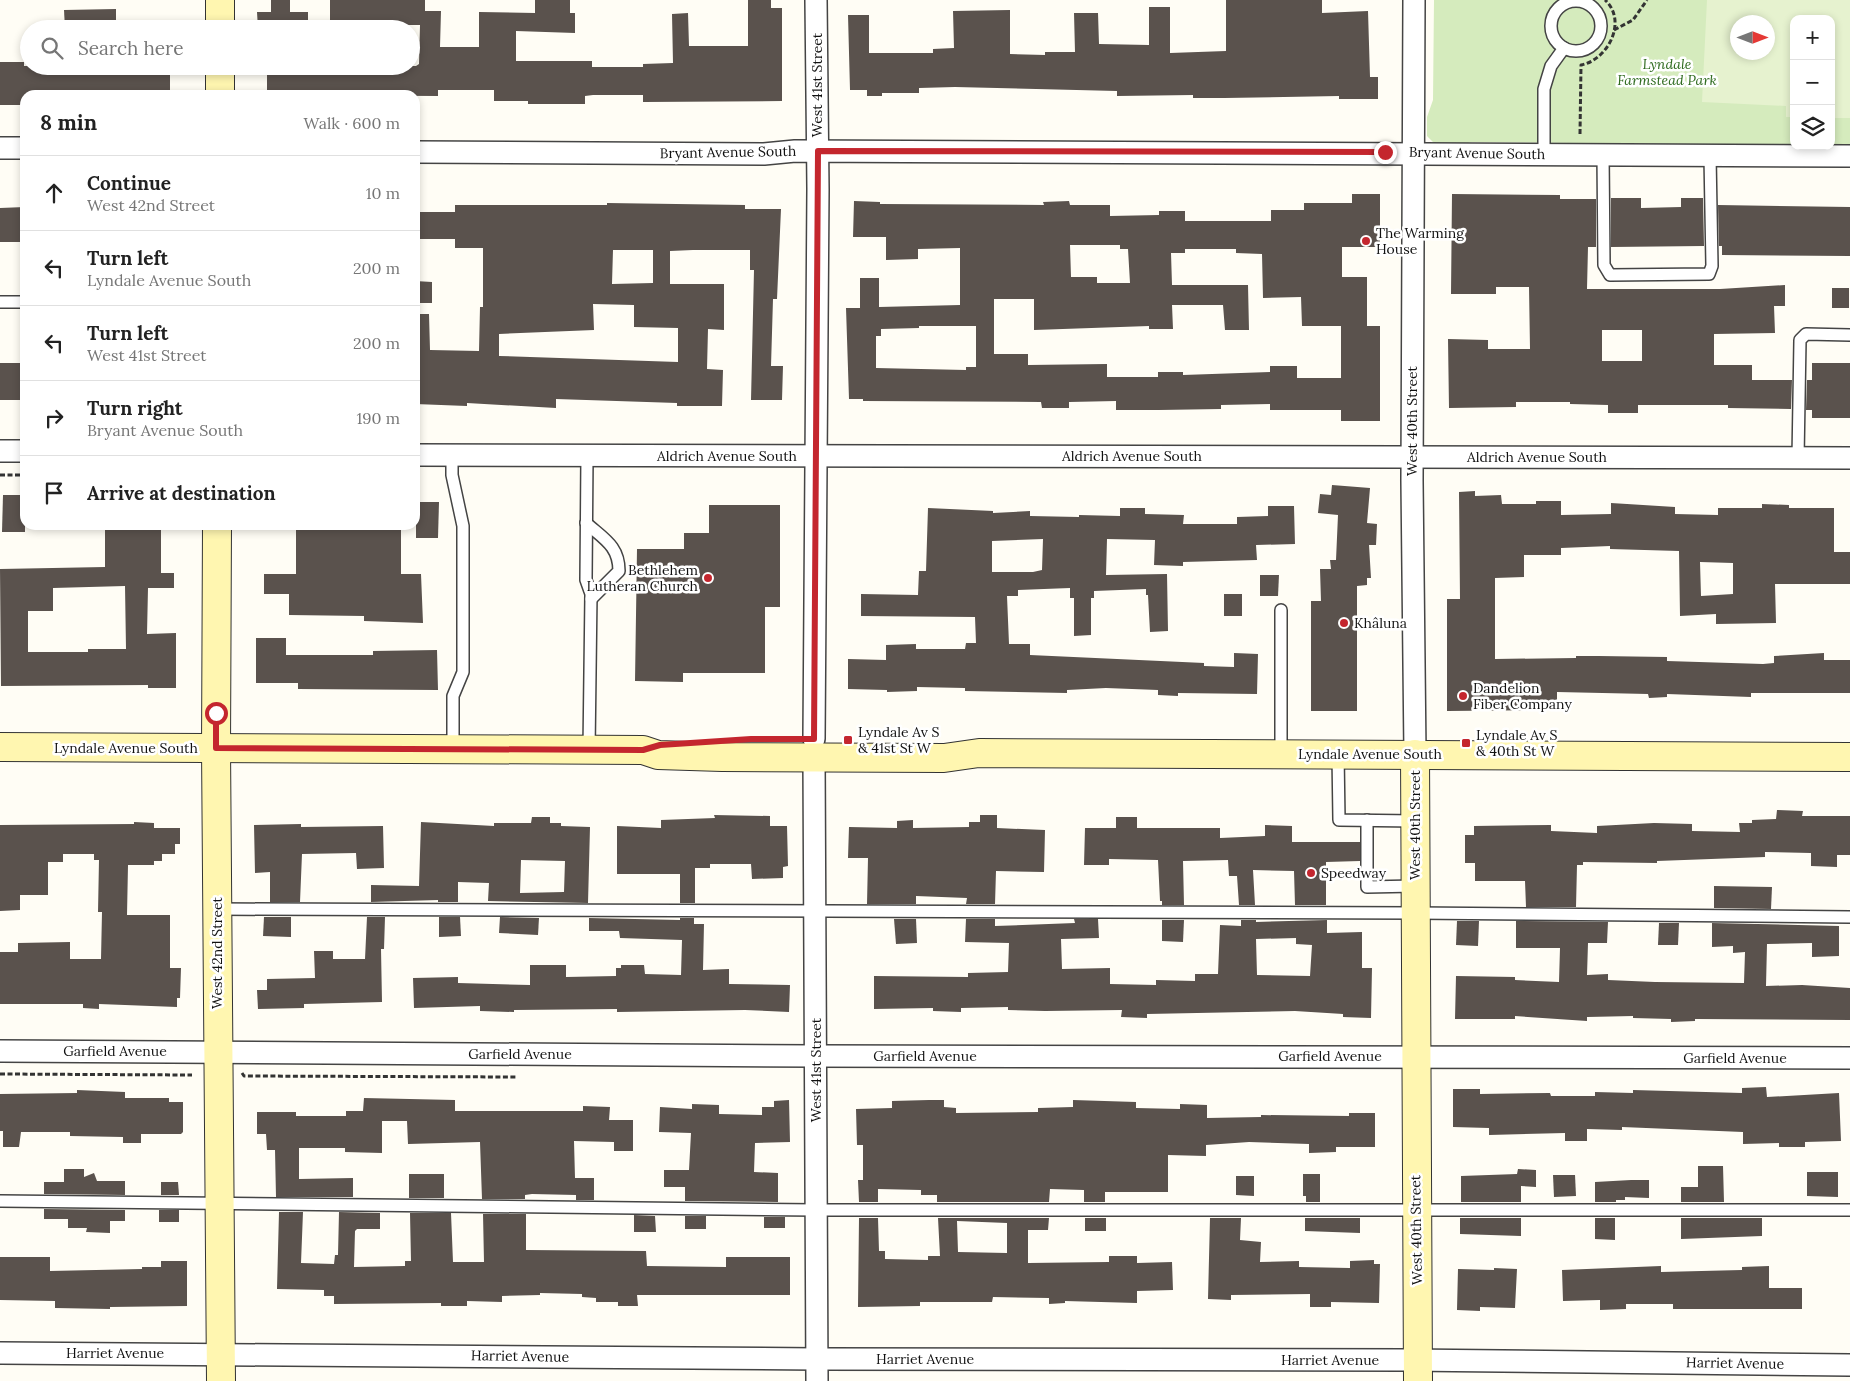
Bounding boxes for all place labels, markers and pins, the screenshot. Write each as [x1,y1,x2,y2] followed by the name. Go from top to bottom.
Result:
[1376,224,1464,258] place label: The Warming House
[1360,235,1372,247] marker: The Warming House
[586,561,698,595] place label: Bethlehem Lutheran Church
[702,572,714,584] marker: Bethlehem Lutheran Church
[1354,614,1407,632] place label: Khâluna
[1338,617,1350,629] marker: Khâluna
[1473,679,1572,713] place label: Dandelion Fiber Company
[1457,690,1469,702] marker: Dandelion Fiber Company
[858,723,940,757] place label: Lyndale Av S & 41st St W
[1476,726,1558,760] place label: Lyndale Av S & 40th St W
[842,734,854,746] marker: Lyndale Av S & 41st St W
[1460,737,1472,749] marker: Lyndale Av S & 40th St W
[1321,864,1387,882] place label: Speedway
[1305,867,1317,879] marker: Speedway

